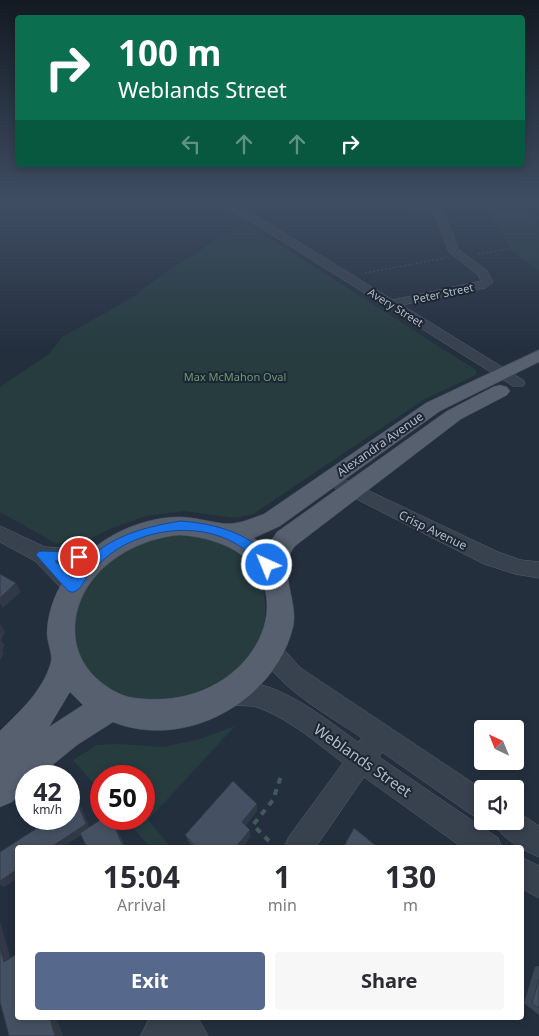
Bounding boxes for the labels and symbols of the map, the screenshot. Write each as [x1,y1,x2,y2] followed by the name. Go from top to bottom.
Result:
[412,279,474,307] street label: Peter Street
[366,284,427,330] street label: Avery Street
[184,369,286,384] park label: Max McMahon Oval
[333,408,427,480] street label: Alexandra Avenue
[396,506,470,554] street label: Crisp Avenue
[58,536,100,578] pin
[240,538,292,590] position arrow
[310,719,416,802] street label: Weblands Street
[474,720,524,770] north arrow
[90,765,155,830] speed limit sign: 50

